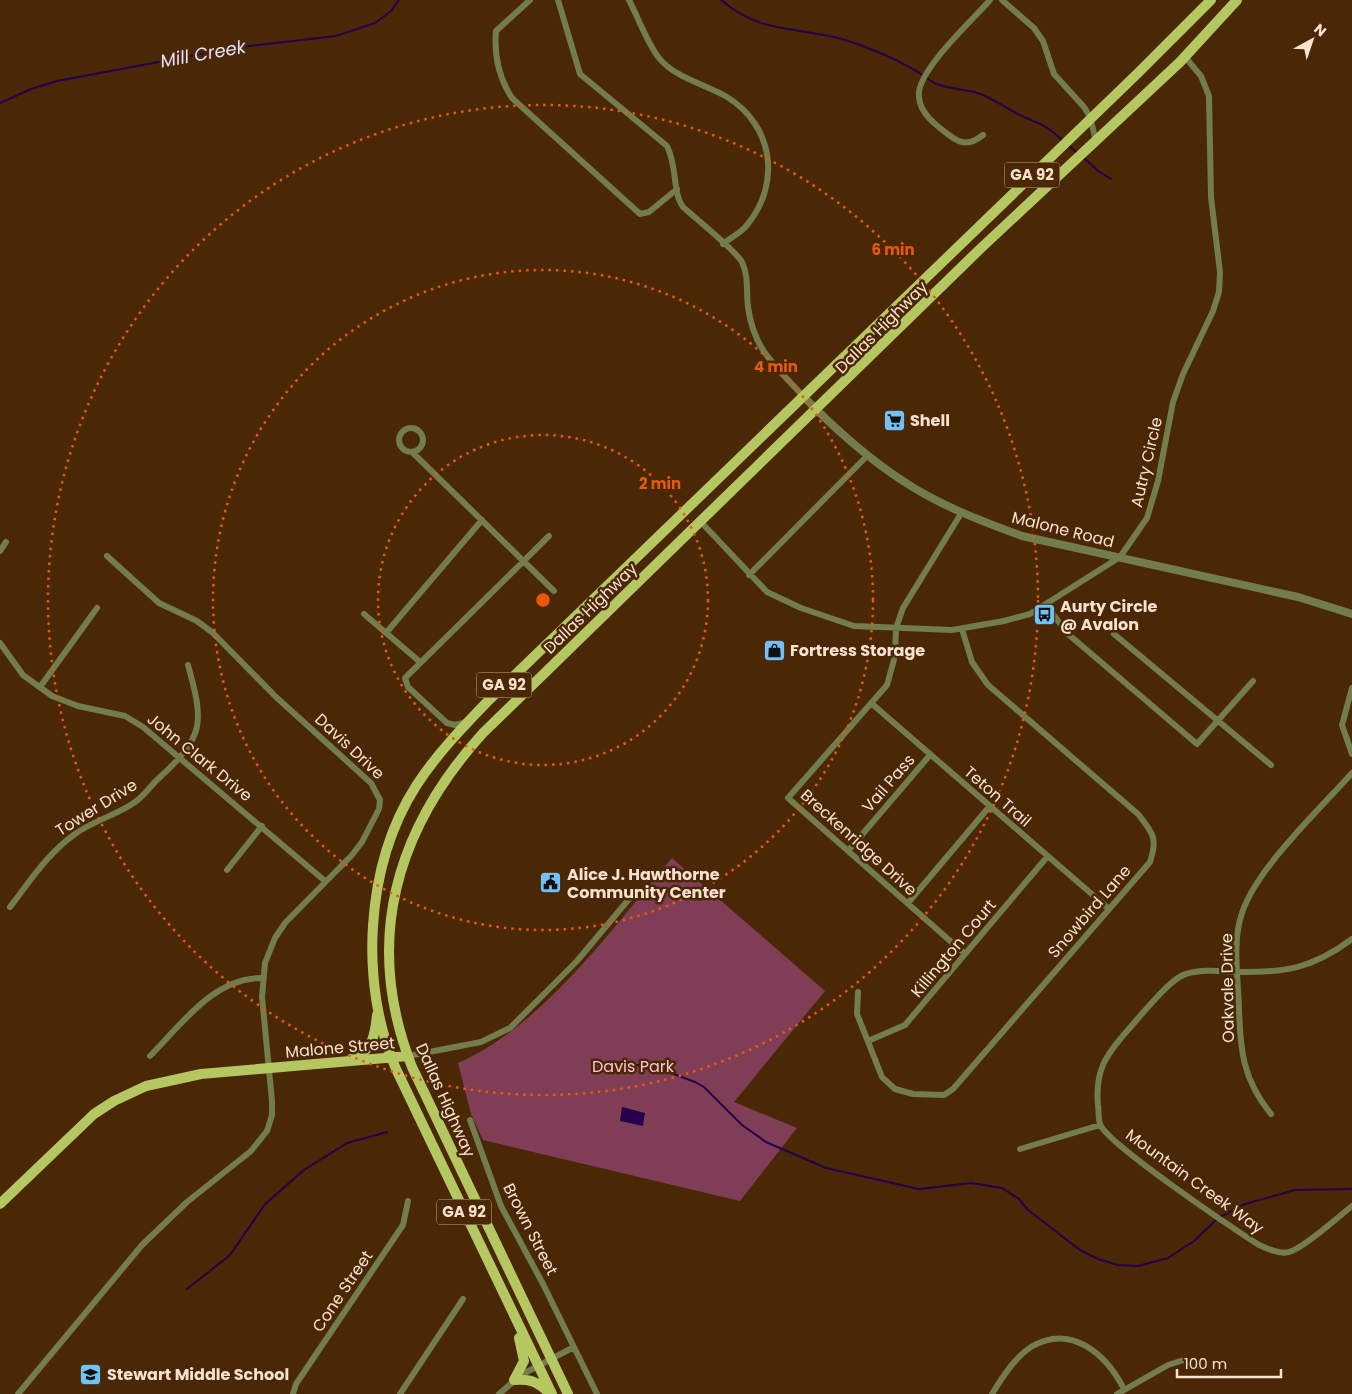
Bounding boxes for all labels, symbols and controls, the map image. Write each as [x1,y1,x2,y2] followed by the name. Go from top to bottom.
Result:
[1287,15,1337,65] north arrow
[1310,19,1331,41] text: N
[158,34,248,73] water label: Mill Creek
[1004,162,1060,188] road number: GA 92
[871,239,915,260] text: 6 min
[830,276,933,379] street label: Dallas Highway
[754,356,798,377] text: 4 min
[882,408,906,432] supermarket icon: Shell
[910,409,950,432] place label: Shell
[1125,415,1168,509] street label: Autry Circle
[639,473,681,494] text: 2 min
[1009,506,1117,553] street label: Malone Road
[538,558,642,659] street label: Dallas Highway
[534,591,552,609] centre of rings
[1060,595,1158,636] place label: Aurty Circle @ Avalon
[1032,603,1056,627] bus stop icon: Aurty Circle @ Avalon
[762,638,786,662] shop icon: Fortress Storage
[790,639,925,662] place label: Fortress Storage
[476,672,532,698] road number: GA 92
[142,708,257,807] street label: John Clark Drive
[310,708,390,785] street label: Davis Drive
[857,749,920,817] street label: Vail Pass
[959,761,1036,832] street label: Teton Trail
[51,773,142,842] street label: Tower Drive
[795,784,922,901] street label: Breckenridge Drive
[1042,860,1136,963] street label: Snowbird Lane
[567,863,726,904] place label: Alice J. Hawthorne Community Center
[539,871,563,895] public building icon: Alice J. Hawthorne Community Center
[905,894,1001,1002] street label: Killington Court
[1215,933,1240,1043] street label: Oakvale Drive
[284,1031,396,1064] street label: Malone Street
[410,1040,481,1161] street label: Dallas Highway
[592,1055,675,1078] park label: Davis Park
[1121,1123,1268,1239] street label: Mountain Creek Way
[497,1179,564,1279] street label: Brown Street
[436,1200,492,1224] road number: GA 92
[307,1246,378,1337] street label: Cone Street
[1177,1346,1281,1378] scale bar
[1184,1353,1227,1374] text: 100 m
[79,1362,103,1386] school or university icon: Stewart Middle School
[107,1363,289,1386] place label: Stewart Middle School

